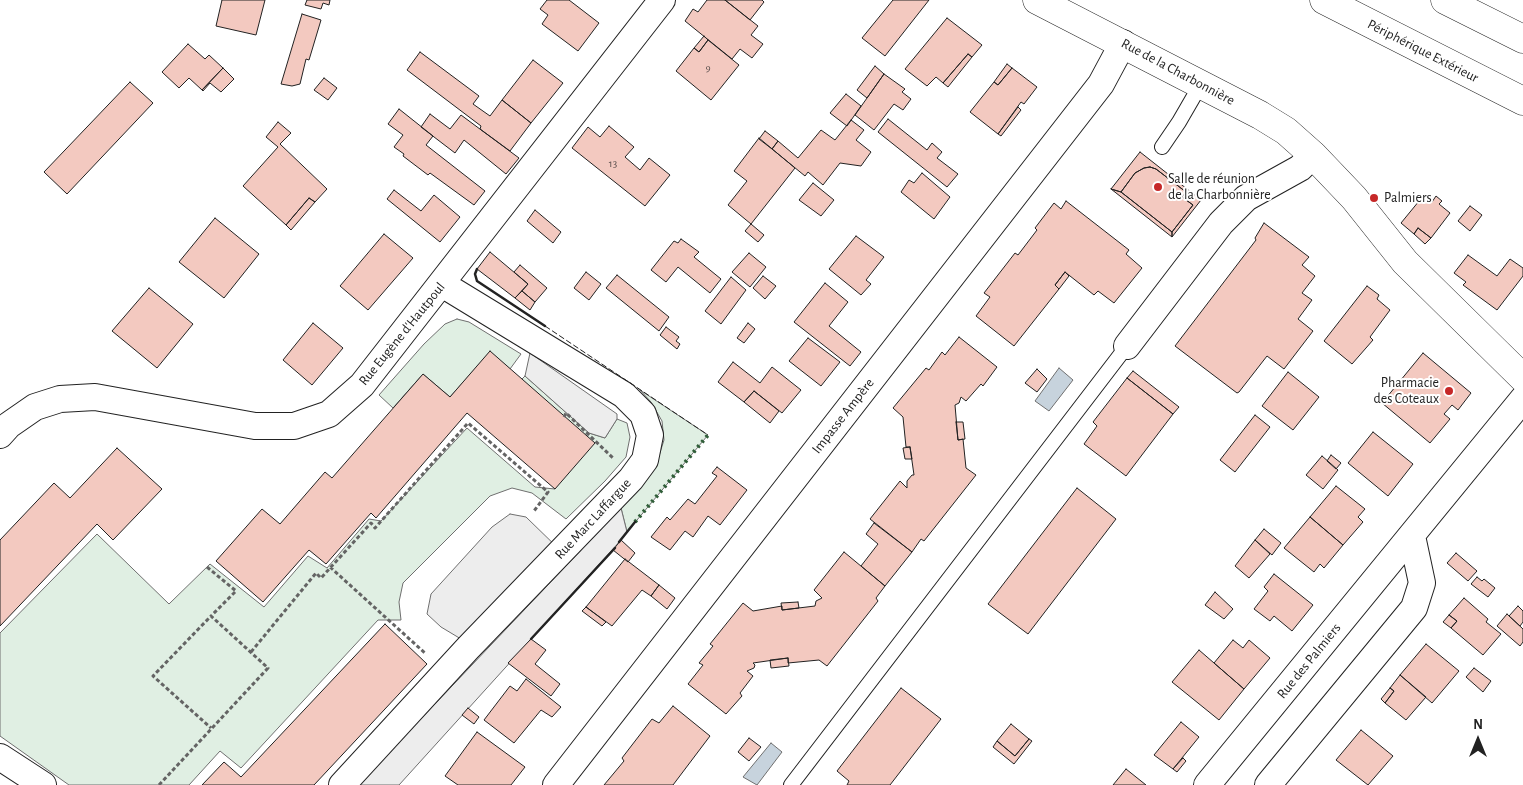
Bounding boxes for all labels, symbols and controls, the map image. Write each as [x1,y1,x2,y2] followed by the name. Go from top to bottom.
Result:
[1365,16,1481,86] street label: Périphérique Extérieur
[1118,35,1238,109] street label: Rue de la Charbonnière
[705,61,711,75] house number: 9
[609,157,617,171] house number: 13
[1168,171,1271,203] place label: Salle de réunion de la Charbonnière
[1152,181,1164,193] marker: Salle de réunion de la Charbonnière
[1384,190,1432,206] place label: Palmiers
[1368,192,1380,204] marker: Palmiers
[355,279,449,389] street label: Rue Eugène d'Hautpoul
[808,375,878,457] street label: Impasse Ampère
[1374,375,1439,408] place label: Pharmacie des Coteaux
[1443,385,1455,397] marker: Pharmacie des Coteaux
[551,475,635,563] street label: Rue Marc Laffargue
[1273,620,1345,702] street label: Rue des Palmiers
[1453,715,1503,765] north arrow
[1473,718,1483,732] text: N

